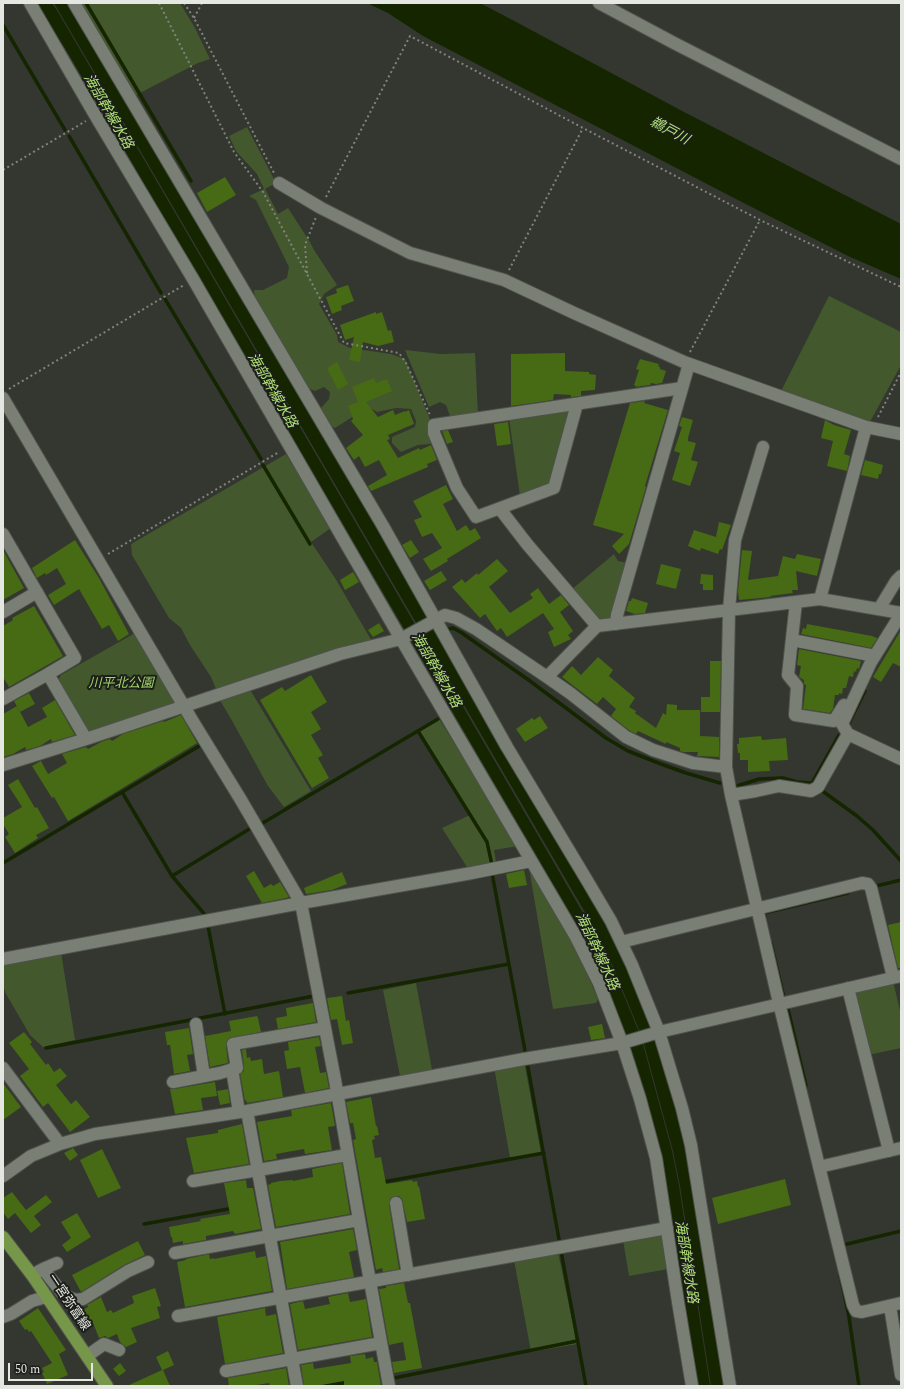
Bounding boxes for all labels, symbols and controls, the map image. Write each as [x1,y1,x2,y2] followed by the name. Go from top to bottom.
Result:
[79,71,135,153] water label: 海部幹線水路
[647,115,691,149] water label: 鵜戸川
[243,350,299,432] water label: 海部幹線水路
[407,630,463,712] water label: 海部幹線水路
[89,676,153,692] park label: 川平北公園
[571,910,621,994] water label: 海部幹線水路
[670,1219,700,1305] water label: 海部幹線水路
[43,1272,93,1334] street label: 一宮弥富線
[10,1355,95,1381] scale bar
[15,1360,40,1379] text: 50 m

